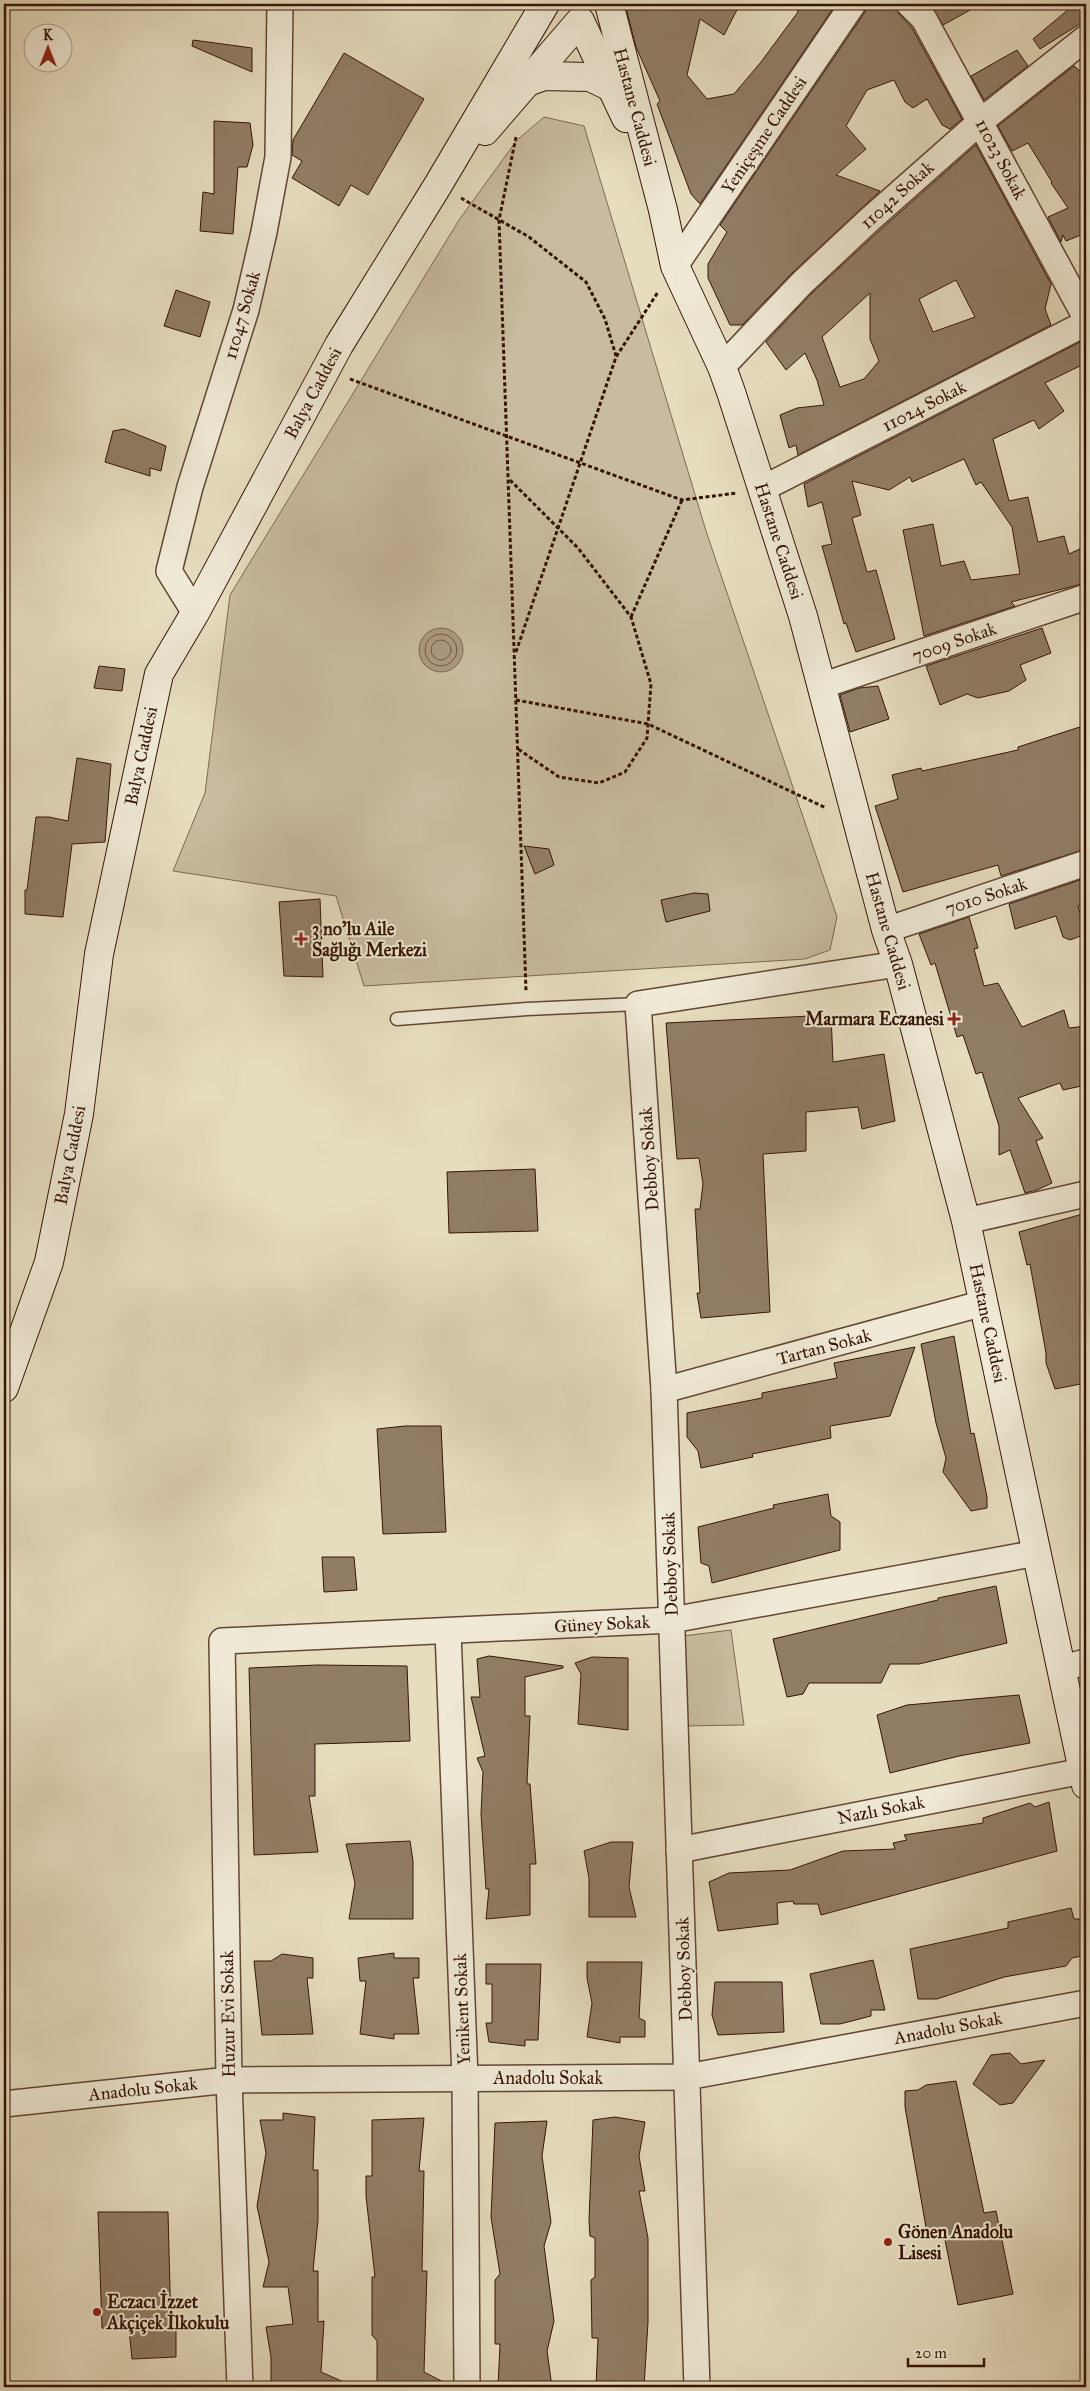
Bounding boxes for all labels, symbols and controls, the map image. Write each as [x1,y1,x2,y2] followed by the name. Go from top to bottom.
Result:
[22,22,72,72] north arrow
[43,27,54,44] text: K
[609,45,661,169] street label: Hastane Caddesi
[716,72,812,198] street label: Yeniçeşme Caddesi
[971,115,1032,204] street label: 11023 Sokak
[856,156,939,234] street label: 11042 Sokak
[219,268,265,362] street label: 11047 Sokak
[280,343,346,443] street label: Balya Caddesi
[878,375,970,437] street label: 11024 Sokak
[750,480,808,602] street label: Hastane Caddesi
[909,617,1000,667] street label: 7009 Sokak
[120,704,162,808] street label: Balya Caddesi
[861,869,915,993] street label: Hastane Caddesi
[942,872,1030,920] street label: 7010 Sokak
[312,918,428,962] place label: 3 no'lu Aile Sağlığı Merkezi
[294,932,308,946] marker: 3 no'lu Aile Sağlığı Merkezi
[805,1008,945,1030] place label: Marmara Eczanesi
[948,1013,960,1025] marker: Marmara Eczanesi
[50,1103,90,1207] street label: Balya Caddesi
[634,1106,664,1212] street label: Debboy Sokak
[965,1261,1011,1385] street label: Hastane Caddesi
[774,1324,874,1370] street label: Tartan Sokak
[657,1511,683,1617] street label: Debboy Sokak
[554,1610,651,1637] street label: Güney Sokak
[836,1791,927,1829] street label: Nazlı Sokak
[671,1916,697,2022] street label: Debboy Sokak
[216,1950,240,2078] street label: Huzur Evi Sokak
[449,1952,475,2065] street label: Yenikent Sokak
[891,2007,1005,2049] street label: Anadolu Sokak
[492,2067,603,2089] street label: Anadolu Sokak
[86,2072,199,2106] street label: Anadolu Sokak
[898,2221,1014,2264] place label: Gönen Anadolu Lisesi
[882,2236,894,2248] marker: Gönen Anadolu Lisesi
[106,2289,230,2335] place label: Eczacı İzzet Akçiçek İlkokulu
[91,2306,103,2318] marker: Eczacı İzzet Akçiçek İlkokulu
[908,2336,984,2368] scale bar
[915,2344,947,2362] text: 20 m

